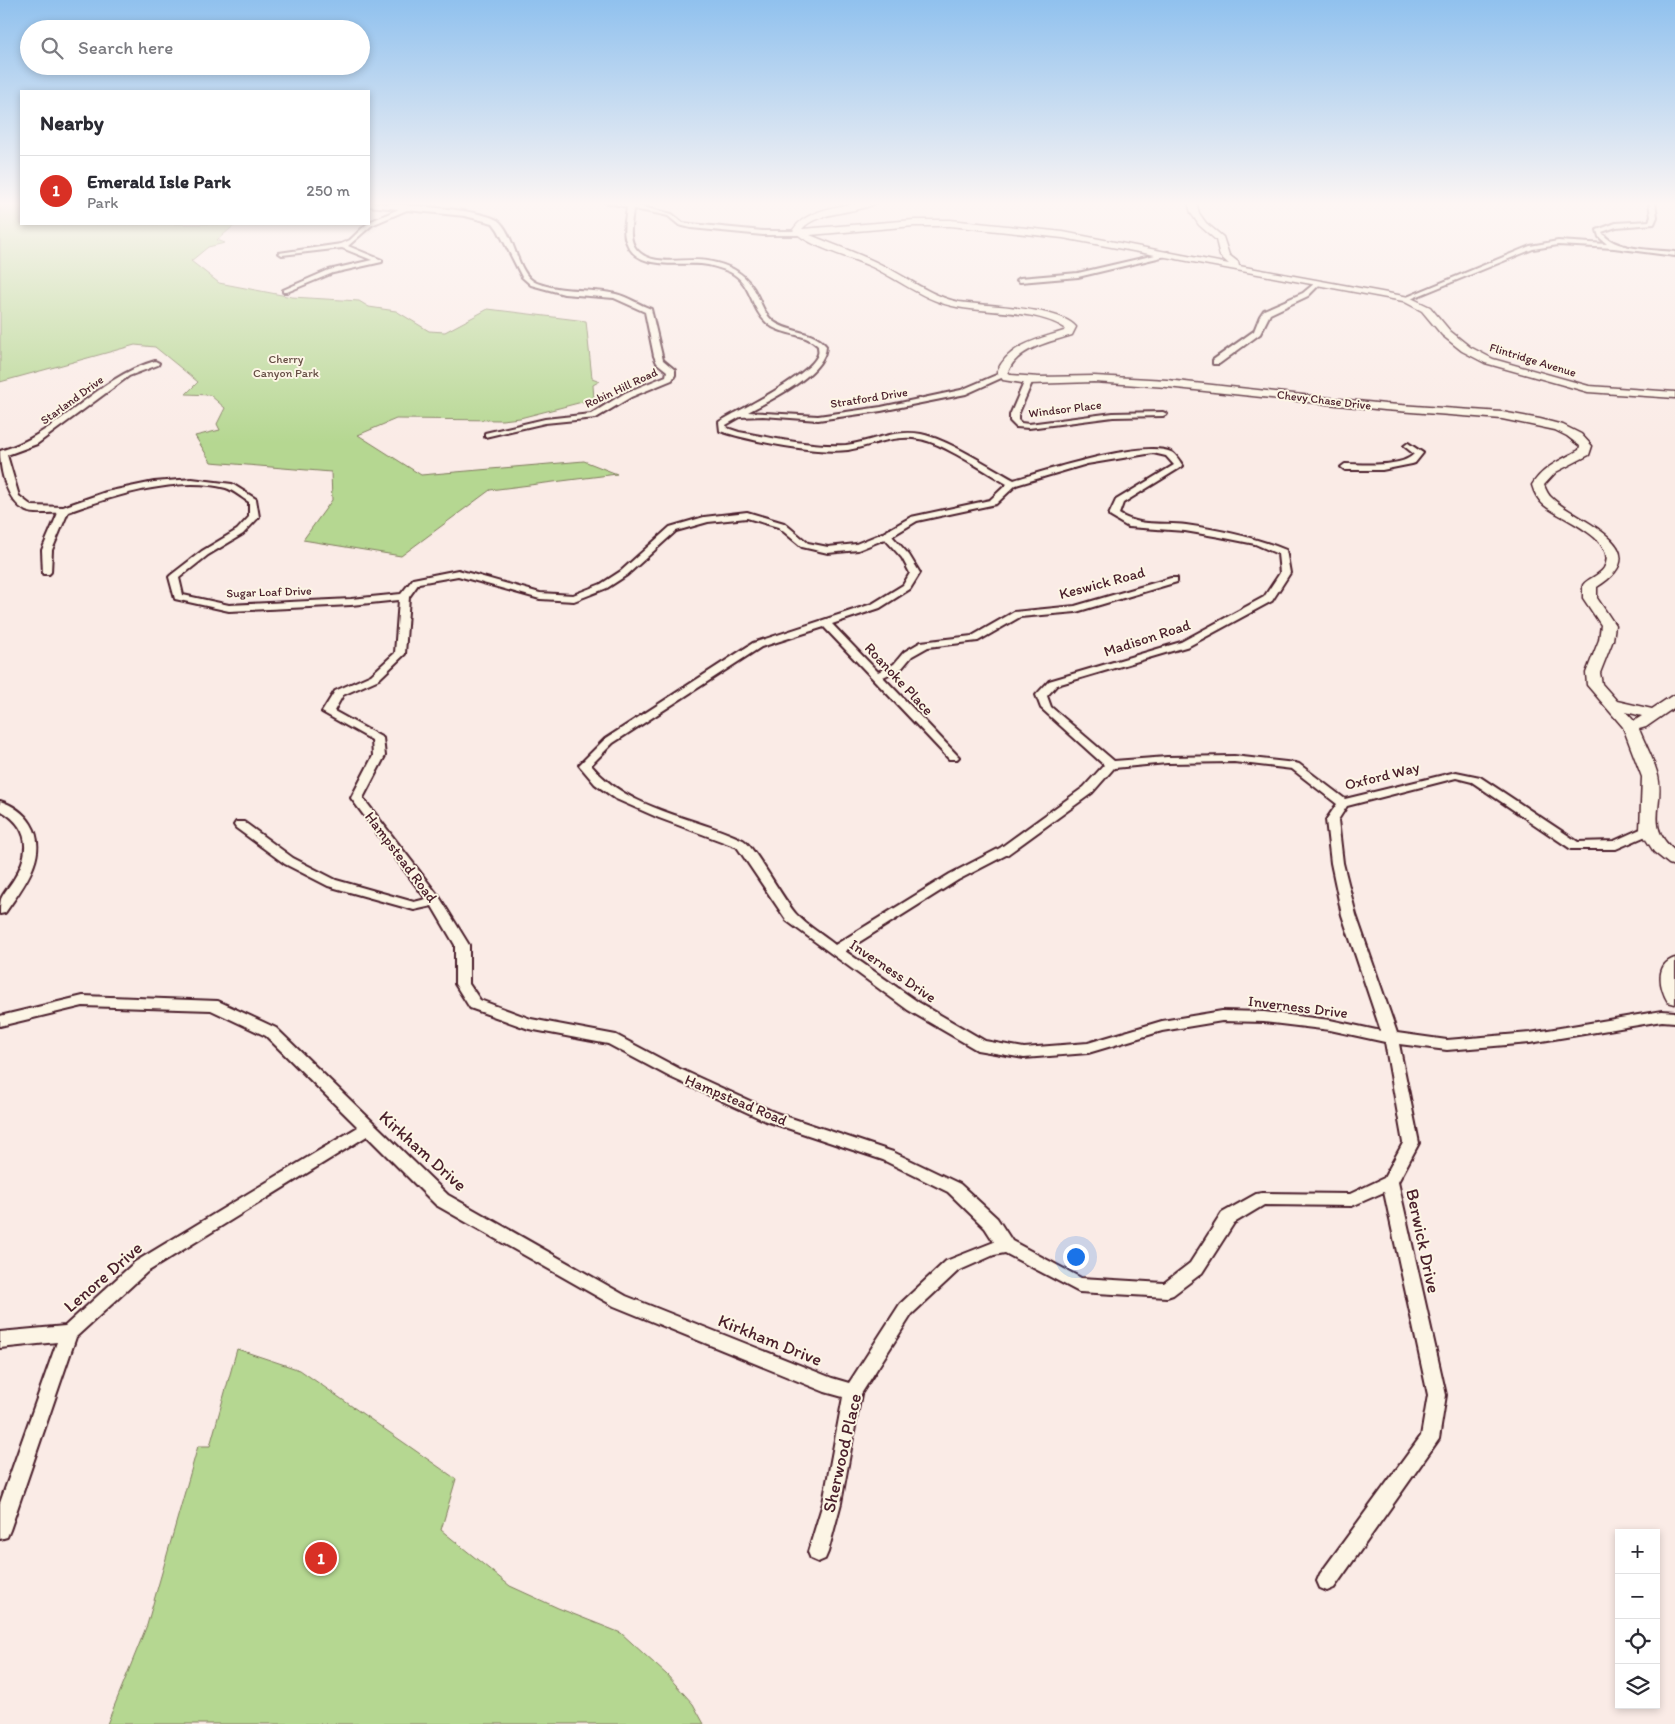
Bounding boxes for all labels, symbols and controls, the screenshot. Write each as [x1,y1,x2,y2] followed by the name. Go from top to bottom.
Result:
[20,20,370,75] search box
[38,34,66,62] icon: search
[78,36,173,59] text: Search here
[40,110,104,135] text: Nearby
[87,170,231,193] text: Emerald Isle Park
[52,181,60,200] text: 1
[306,181,350,200] text: 250 m
[87,193,118,212] text: Park
[1488,340,1578,380] street label: Flintridge Avenue
[253,352,319,380] park label: Cherry Canyon Park
[582,365,660,411] street label: Robin Hill Road
[38,372,106,427] street label: Starland Drive
[829,385,909,411] street label: Stratford Drive
[1276,387,1372,413] street label: Chevy Chase Drive
[1028,398,1103,420] street label: Windsor Place
[1057,563,1147,603] street label: Keswick Road
[226,584,312,600] street label: Sugar Loaf Drive
[1101,615,1193,660] street label: Madison Road
[861,639,937,719] street label: Roanoke Place
[1343,758,1421,794] street label: Oxford Way
[361,808,441,906] street label: Hampstead Road
[846,935,940,1007] street label: Inverness Drive
[1247,992,1349,1022] street label: Inverness Drive
[682,1070,790,1130] street label: Hampstead Road
[375,1106,471,1196] street label: Kirkham Drive
[1401,1187,1445,1295] street label: Berwick Drive
[59,1237,147,1317] street label: Lenore Drive
[1063,1244,1089,1270] your location
[715,1309,825,1371] street label: Kirkham Drive
[818,1391,866,1515] street label: Sherwood Place
[1615,1529,1660,1709] map controls
[1615,1529,1660,1574] button: +
[305,1539,337,1577] pin: 1
[1615,1574,1660,1619] button: −
[1615,1619,1660,1664] button: locate
[1615,1664,1660,1709] button: layers

